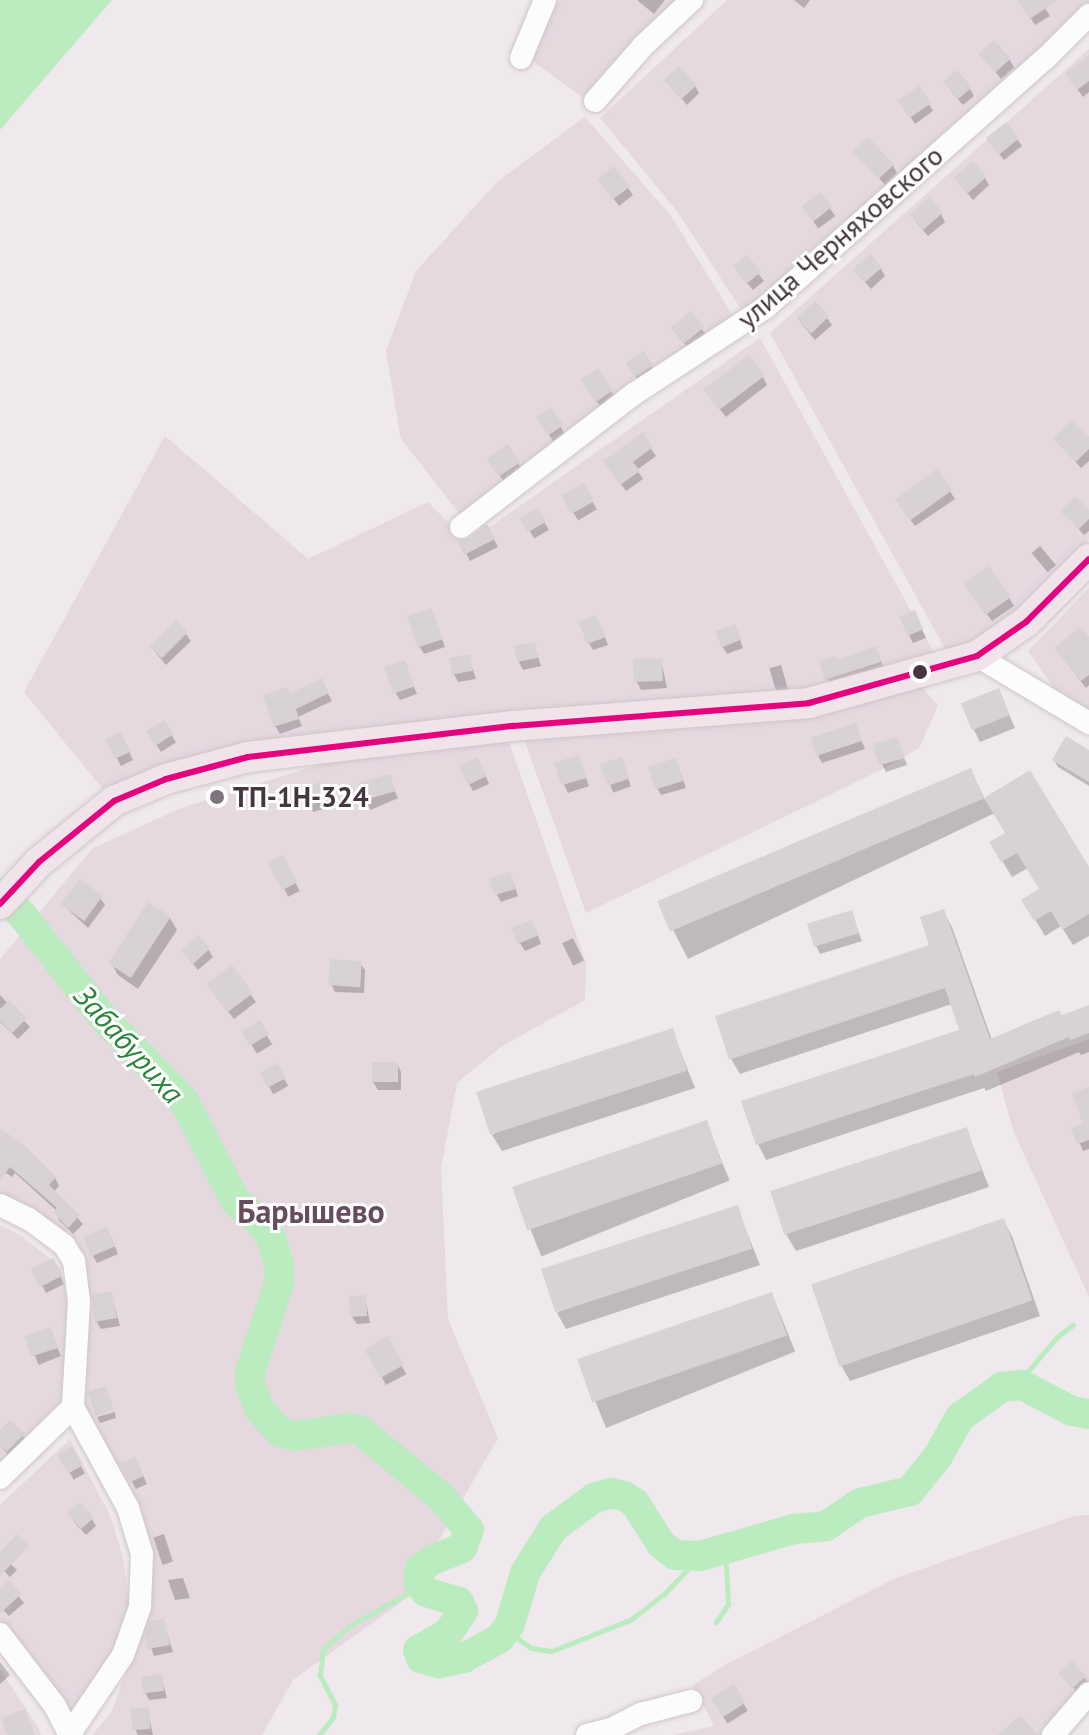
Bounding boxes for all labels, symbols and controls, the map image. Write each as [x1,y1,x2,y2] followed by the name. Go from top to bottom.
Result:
[730,138,950,336] street label: улица Черняховского
[912,664,928,680] unlabelled marker
[233,780,369,814] place label: ТП-1Н-324
[208,788,226,806] marker: ТП-1Н-324
[67,978,191,1110] water label: Забабуриха
[237,1192,385,1230] district label: Барышево

